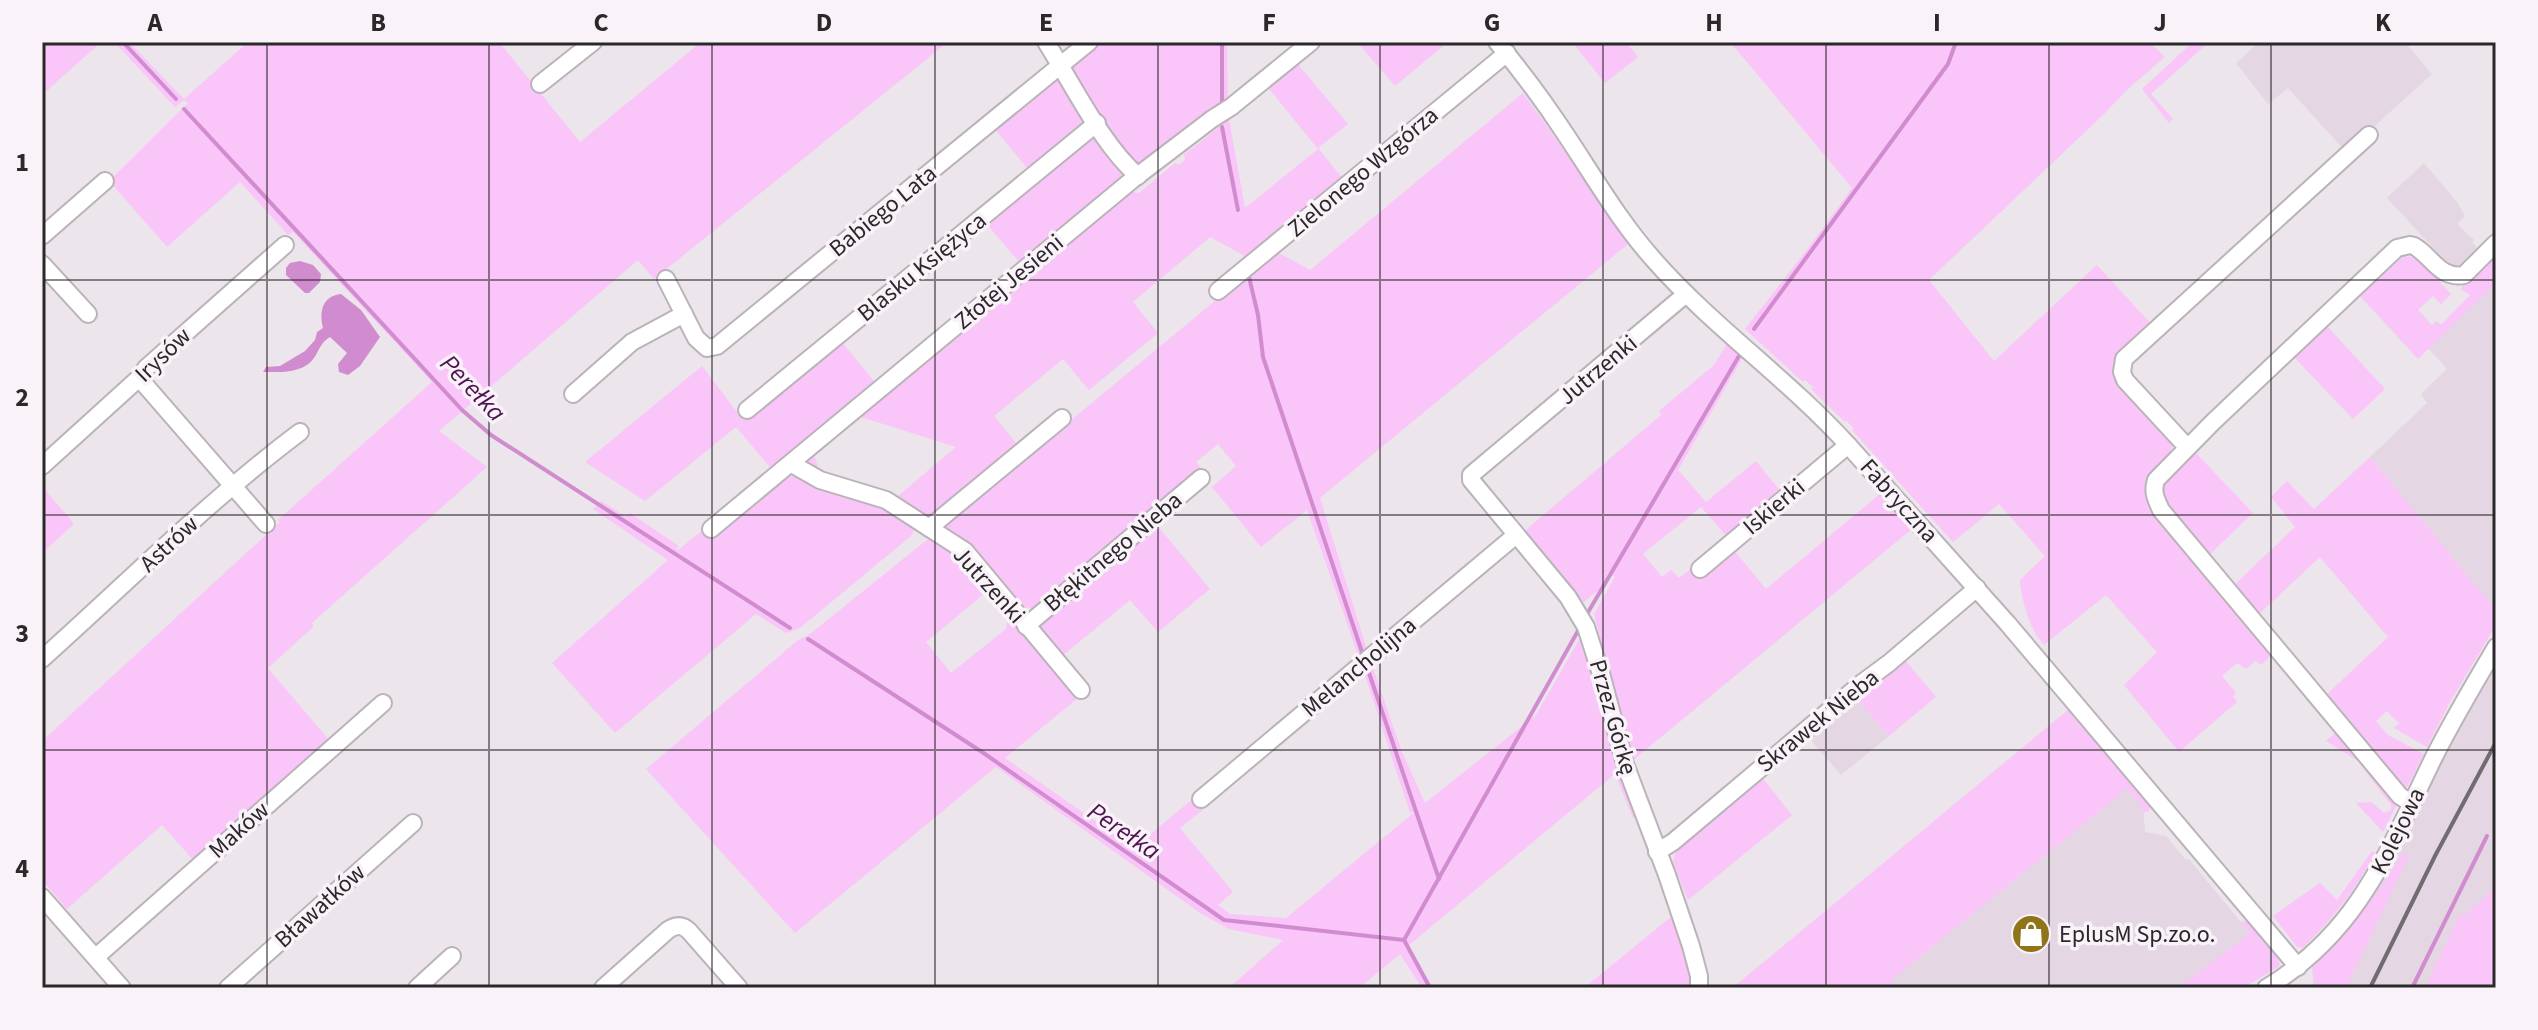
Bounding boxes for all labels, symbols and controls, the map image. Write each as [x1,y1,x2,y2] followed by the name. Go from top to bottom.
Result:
[147,4,164,41] text: A
[370,4,386,41] text: B
[593,4,609,41] text: C
[816,4,832,41] text: D
[1039,4,1053,41] text: E
[1262,4,1276,41] text: F
[1484,4,1500,41] text: G
[1705,4,1723,41] text: H
[1933,4,1941,41] text: I
[2153,4,2167,41] text: J
[2375,4,2392,41] text: K
[1280,98,1446,246] street label: Zielonego Wzgórza
[15,144,29,181] text: 1
[822,157,944,265] street label: Babiego Lata
[850,204,994,330] street label: Blasku Księżyca
[947,226,1071,338] street label: Złotej Jesieni
[127,319,199,391] street label: Irysów
[1551,326,1645,414] street label: Jutrzenki
[432,346,514,430] water label: Perełka
[15,379,29,416] text: 2
[1852,451,1946,551] street label: Fabryczna
[1735,470,1813,544] street label: Iskierki
[1036,483,1190,621] street label: Błękitnego Nieba
[132,507,206,581] street label: Astrów
[945,538,1033,632] street label: Jutrzenki
[1294,608,1424,726] street label: Melancholijna
[15,615,29,652] text: 3
[1580,655,1646,779] street label: Przez Górkę
[1749,661,1887,781] street label: Skrawek Nieba
[2362,782,2434,880] street label: Kolejowa
[201,793,277,867] street label: Maków
[1080,793,1168,869] water label: Perełka
[15,850,29,887] text: 4
[267,856,373,956] street label: Bławatków
[2010,913,2052,955] shop icon: EplusM Sp.zo.o.
[2059,917,2216,952] place label: EplusM Sp.zo.o.

